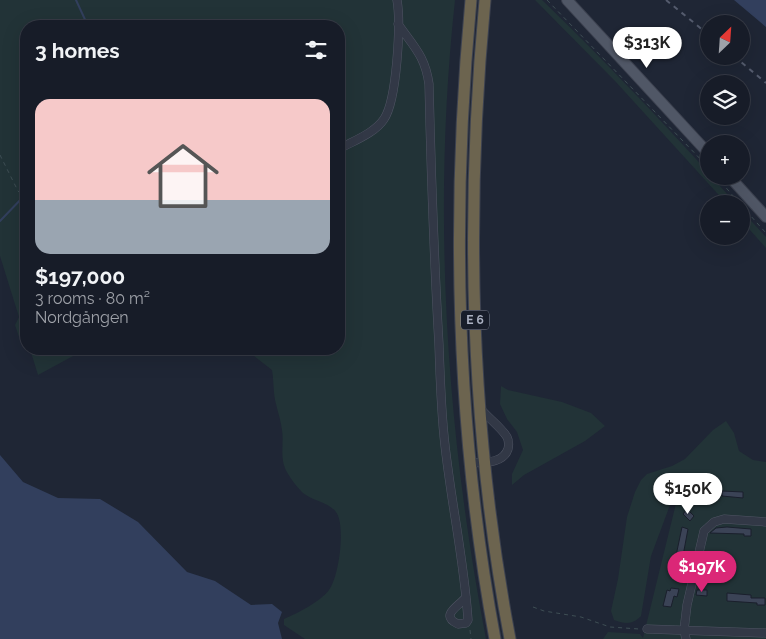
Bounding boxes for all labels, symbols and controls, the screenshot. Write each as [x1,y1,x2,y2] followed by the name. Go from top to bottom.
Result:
[700,15,750,65] north arrow
[700,15,750,245] map controls
[612,27,682,69] pin: $313K
[624,33,670,52] text: $313K
[302,36,330,64] icon: filters
[35,38,120,63] text: 3 homes
[700,75,750,125] button: layers
[138,131,228,221] icon: home
[700,135,750,185] button: +
[700,195,750,245] button: −
[35,264,125,289] text: $197,000
[35,289,150,308] text: 3 rooms · 80 m²
[35,308,129,327] text: Nordgången
[461,310,489,330] road number: E 6
[653,472,723,515] pin: $150K
[664,479,712,498] text: $150K
[667,550,737,593] pin: $197K
[678,557,726,576] text: $197K

